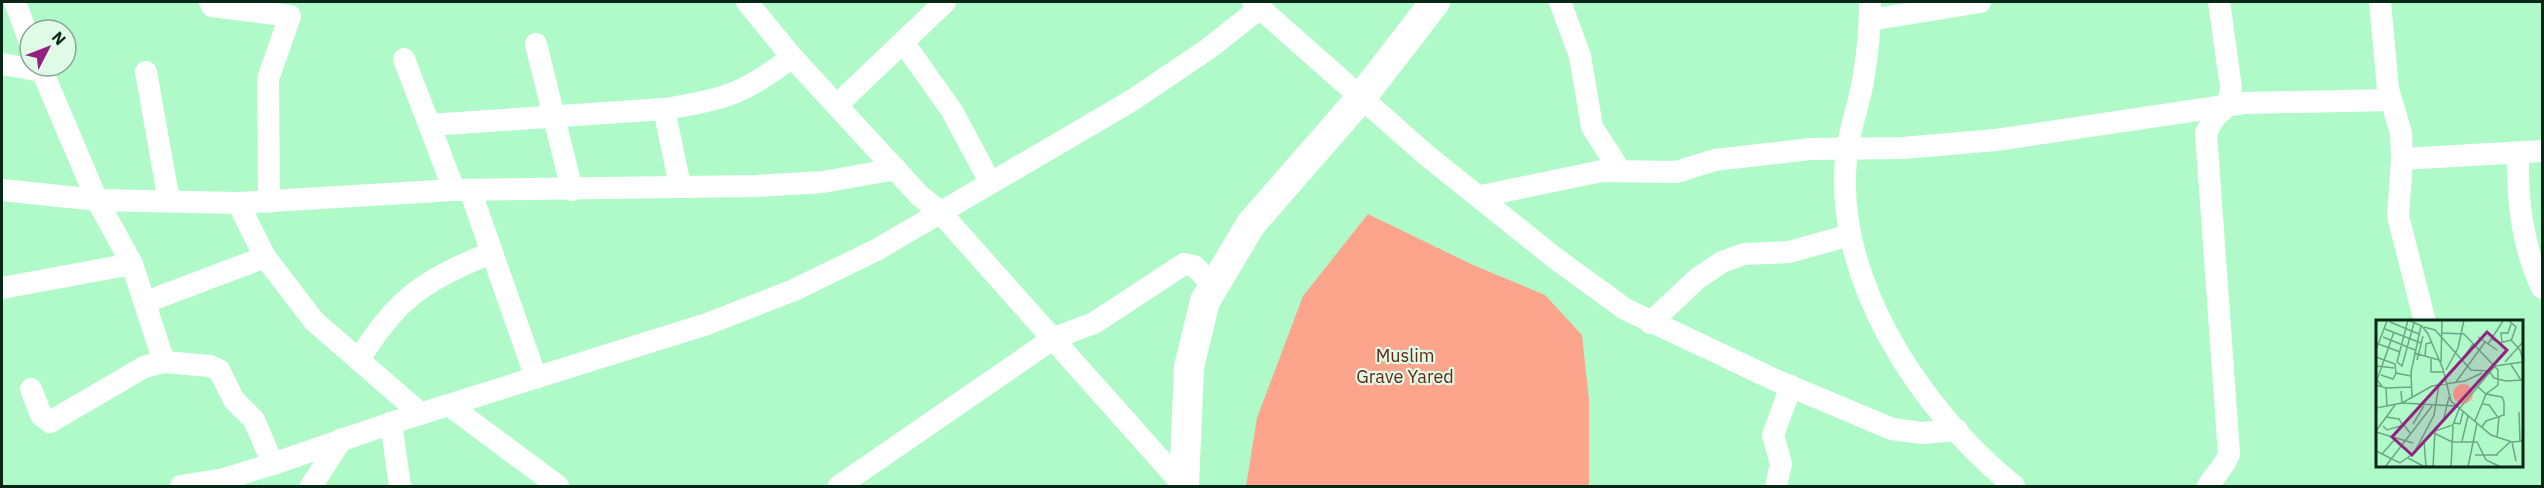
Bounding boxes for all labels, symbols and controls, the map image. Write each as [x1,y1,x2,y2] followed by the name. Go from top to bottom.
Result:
[18,18,78,78] north arrow
[48,27,70,49] text: N
[2376,320,2523,467] inset map
[1356,344,1454,388] park label: Muslim Grave Yared

